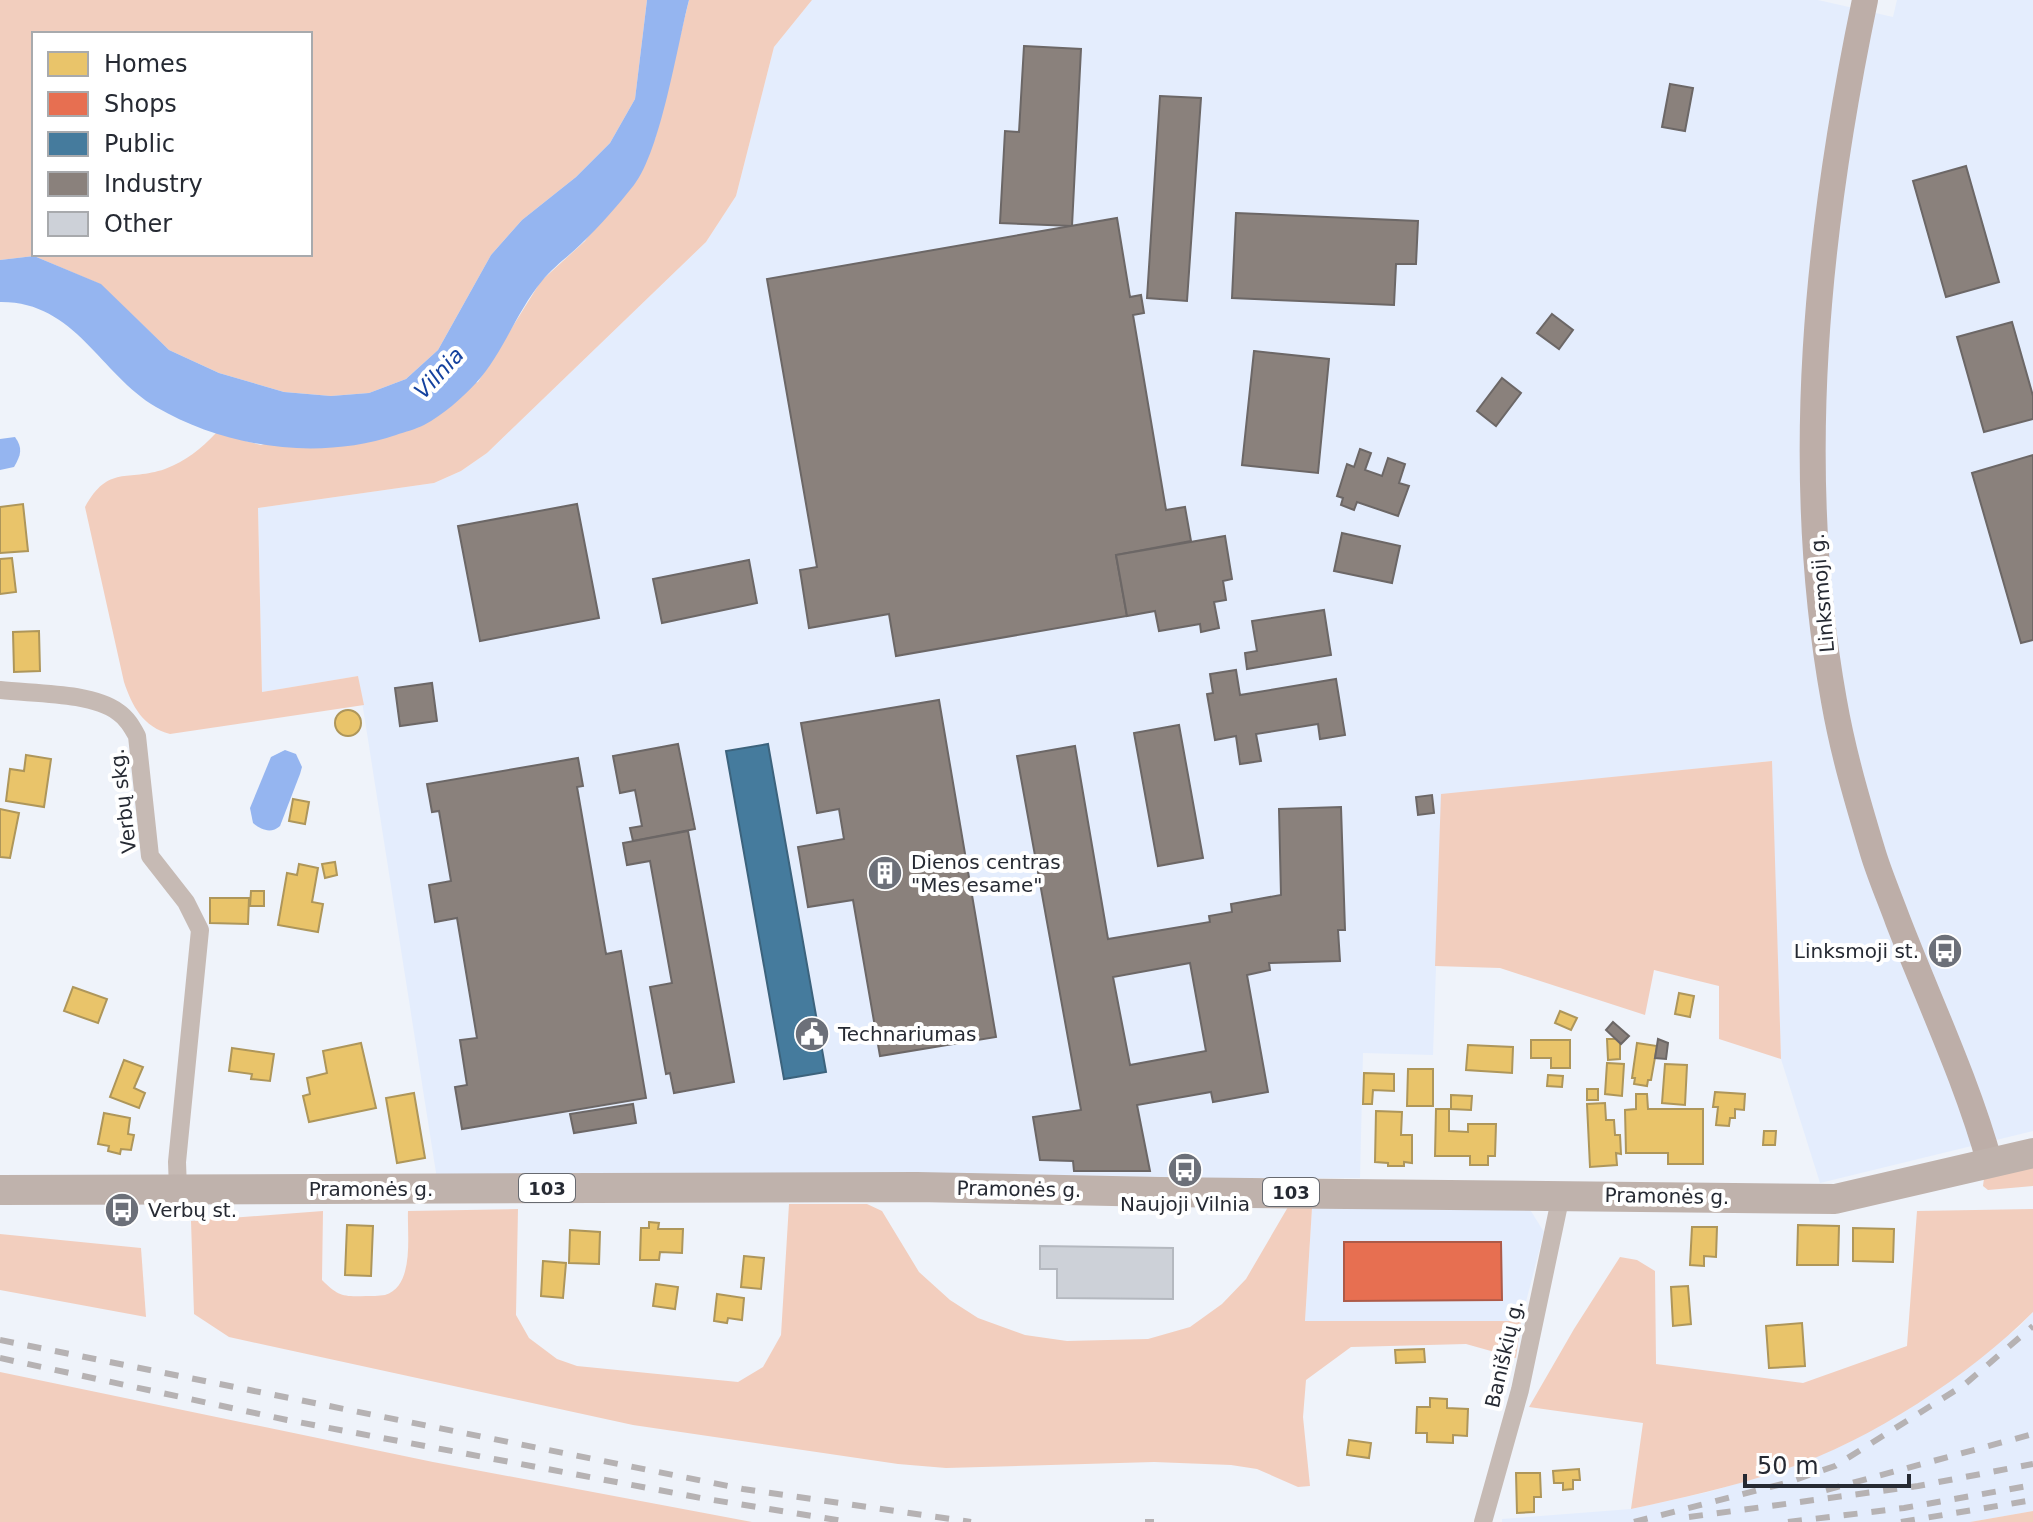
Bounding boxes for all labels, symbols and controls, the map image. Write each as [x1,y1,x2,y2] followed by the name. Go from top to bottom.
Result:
[32,32,312,256] legend
[104,50,187,78] text: Homes
[104,90,177,118] text: Shops
[104,130,175,158] text: Public
[104,170,203,198] text: Industry
[104,210,172,238] text: Other
[409,342,469,404] water label: Vilnia
[1805,532,1839,654] street label: Linksmoji g.
[105,747,141,855] street label: Verbų skg.
[911,850,1061,897] place label: Dienos centras "Mes esame"
[866,854,904,892] building icon: Dienos centras "Mes esame"
[1926,932,1964,970] bus stop icon: Linksmoji st.
[1794,939,1919,963] place label: Linksmoji st.
[793,1015,831,1053] public building icon: Technariumas
[837,1022,976,1046] place label: Technariumas
[1166,1151,1204,1189] bus stop icon: Naujoji Vilnia
[519,1174,575,1202] road number: 103
[956,1176,1082,1202] street label: Pramonės g.
[309,1177,433,1201] street label: Pramonės g.
[1263,1178,1319,1206] road number: 103
[1604,1183,1730,1209] street label: Pramonės g.
[103,1191,141,1229] bus stop icon: Verbų st.
[1120,1192,1250,1216] place label: Naujoji Vilnia
[148,1198,237,1222] place label: Verbų st.
[1480,1298,1528,1410] street label: Baniškių g.
[1745,1438,1909,1488] scale bar
[1757,1452,1819,1480] text: 50 m

